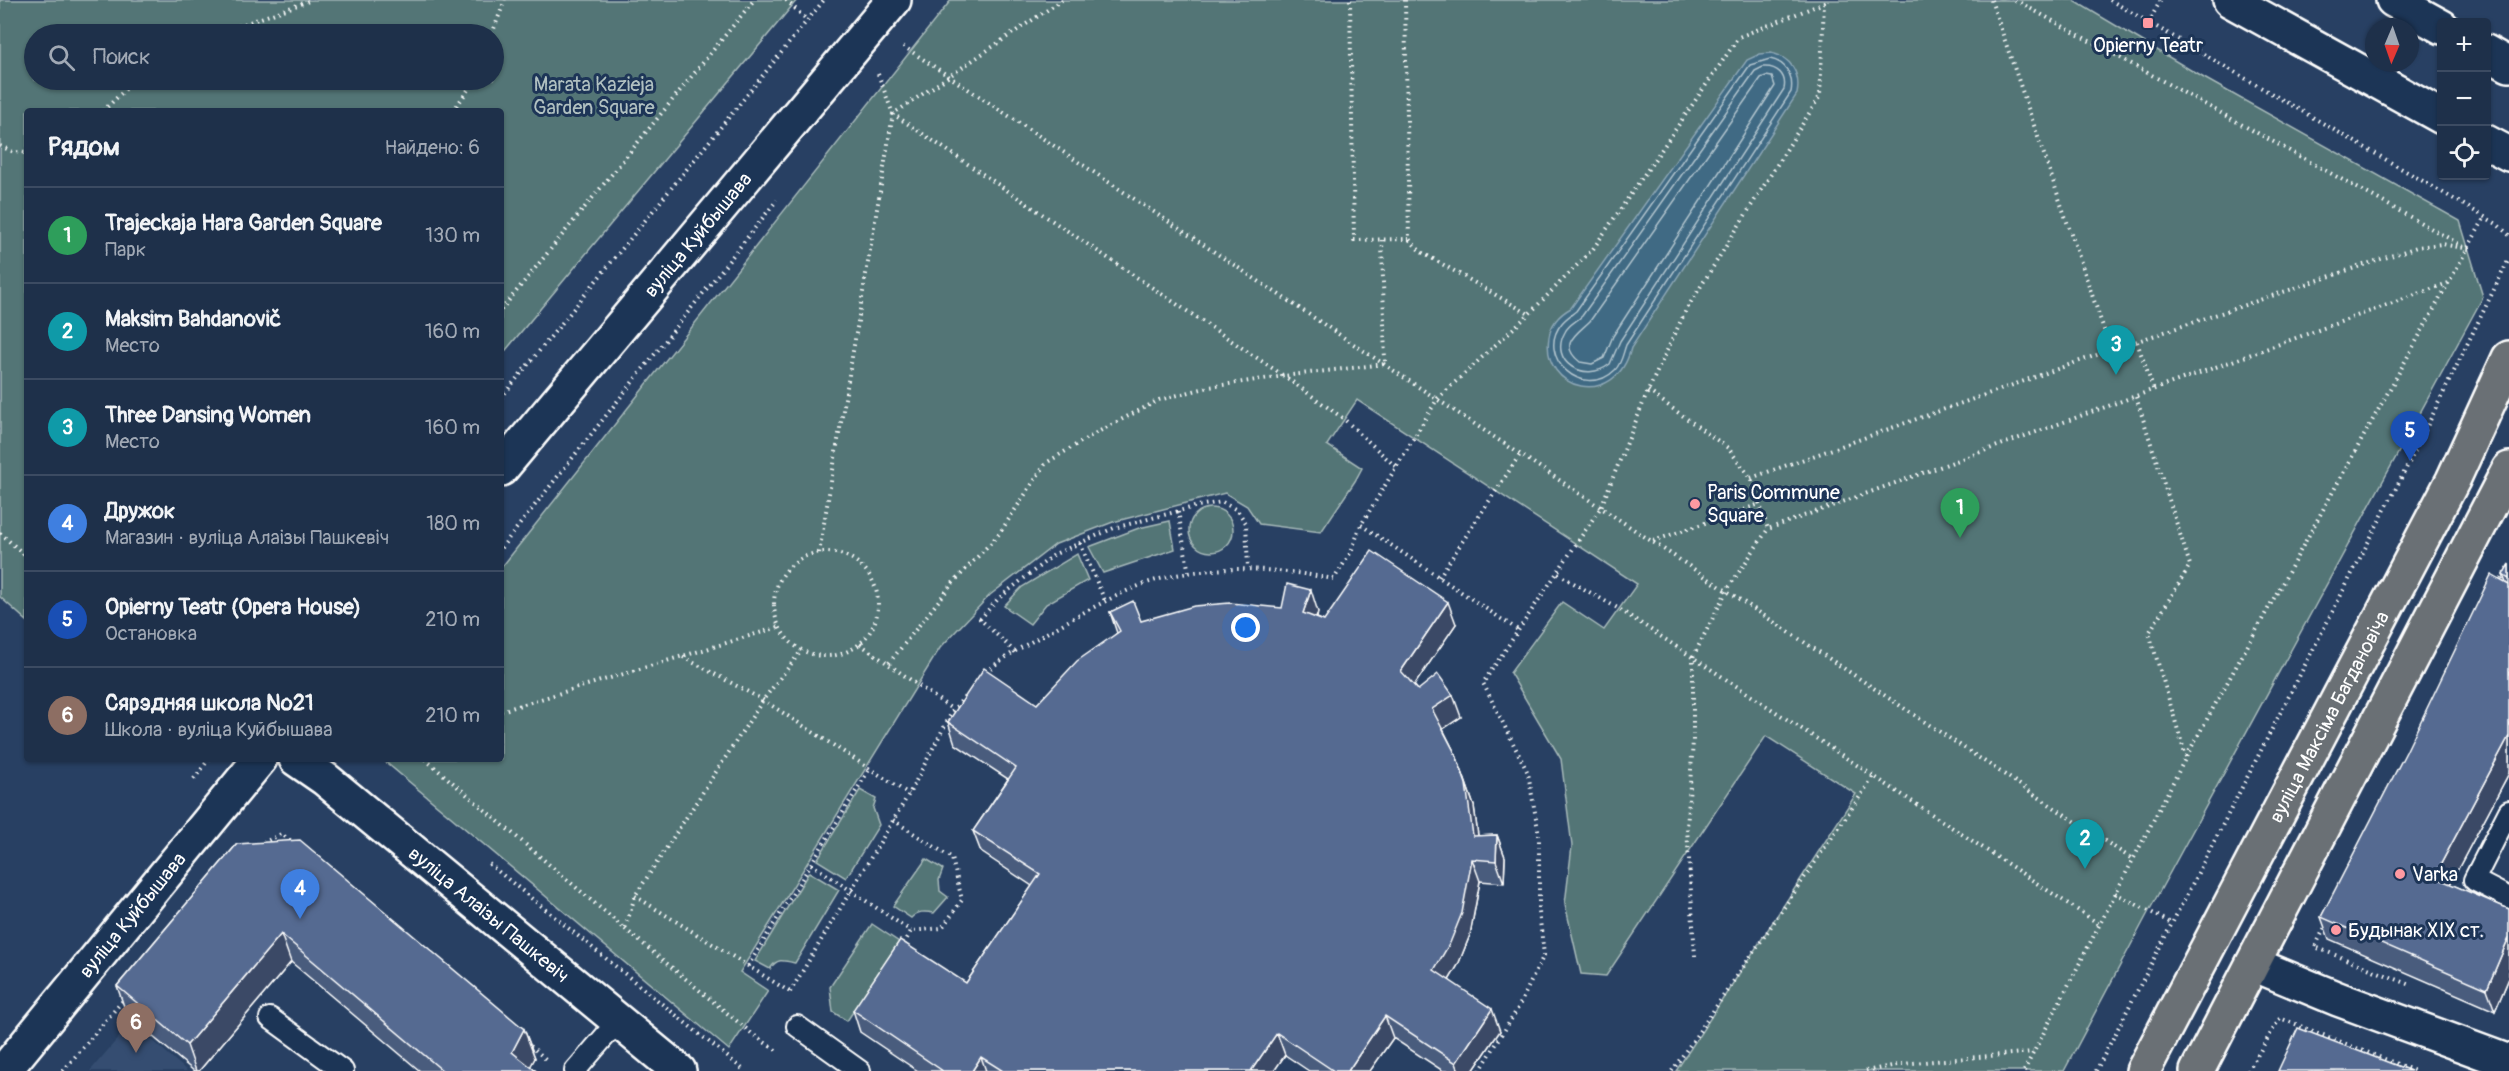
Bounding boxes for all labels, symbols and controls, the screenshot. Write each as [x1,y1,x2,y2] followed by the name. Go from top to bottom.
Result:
[2141,16,2155,30] marker: Opierny Teatr
[2365,18,2419,72] north arrow
[2437,18,2491,180] map controls
[2437,18,2491,72] button: +
[24,24,504,90] search box
[2093,33,2203,58] place label: Opierny Teatr
[45,41,78,74] icon: search
[93,43,150,71] text: Поиск
[533,72,655,120] park label: Marata Kazieja Garden Square
[2437,72,2491,126] button: −
[2437,126,2491,180] button: locate
[48,131,120,163] text: Рядом
[385,135,480,160] text: Найдено: 6
[638,167,757,302] street label: вуліца Куйбышава
[105,209,382,237] text: Trajeckaja Hara Garden Square
[64,223,71,248] text: 1
[425,223,480,248] text: 130 m
[105,237,146,262] text: Парк
[105,305,281,333] text: Maksim Bahdanovič
[62,319,73,344] text: 2
[425,319,480,344] text: 160 m
[2096,326,2136,375] pin: 3
[105,333,160,358] text: Место
[105,401,311,429] text: Three Dansing Women
[2390,412,2430,461] pin: 5
[62,415,73,440] text: 3
[425,415,480,440] text: 160 m
[105,429,160,454] text: Место
[1707,480,1840,528] place label: Paris Commune Square
[1940,488,1980,538] pin: 1
[105,497,175,525] text: Дружок
[1688,497,1702,511] marker: Paris Commune Square
[62,511,73,536] text: 4
[426,511,480,536] text: 180 m
[105,525,389,550] text: Магазин · вуліца Алаізы Пашкевіч
[105,593,361,621] text: Opierny Teatr (Opera House)
[62,607,73,632] text: 5
[425,607,480,632] text: 210 m
[2263,607,2395,827] street label: вуліца Максіма Багдановіча
[1231,613,1260,642] your location
[105,621,197,646] text: Остановка
[105,689,314,717] text: Сярэдняя школа №21
[62,703,73,728] text: 6
[425,703,480,728] text: 210 m
[105,717,333,742] text: Школа · вуліца Куйбышава
[2066,820,2104,869] pin: 2
[403,841,574,988] street label: вуліца Алаізы Пашкевіч
[74,847,191,983] street label: вуліца Куйбышава
[2412,862,2458,887] place label: Varka
[2393,867,2407,881] marker: Varka
[280,870,320,919] pin: 4
[2348,918,2484,943] place label: Будынак XIX ст.
[2329,923,2343,937] marker: Будынак XIX ст.
[116,1004,156,1053] pin: 6

